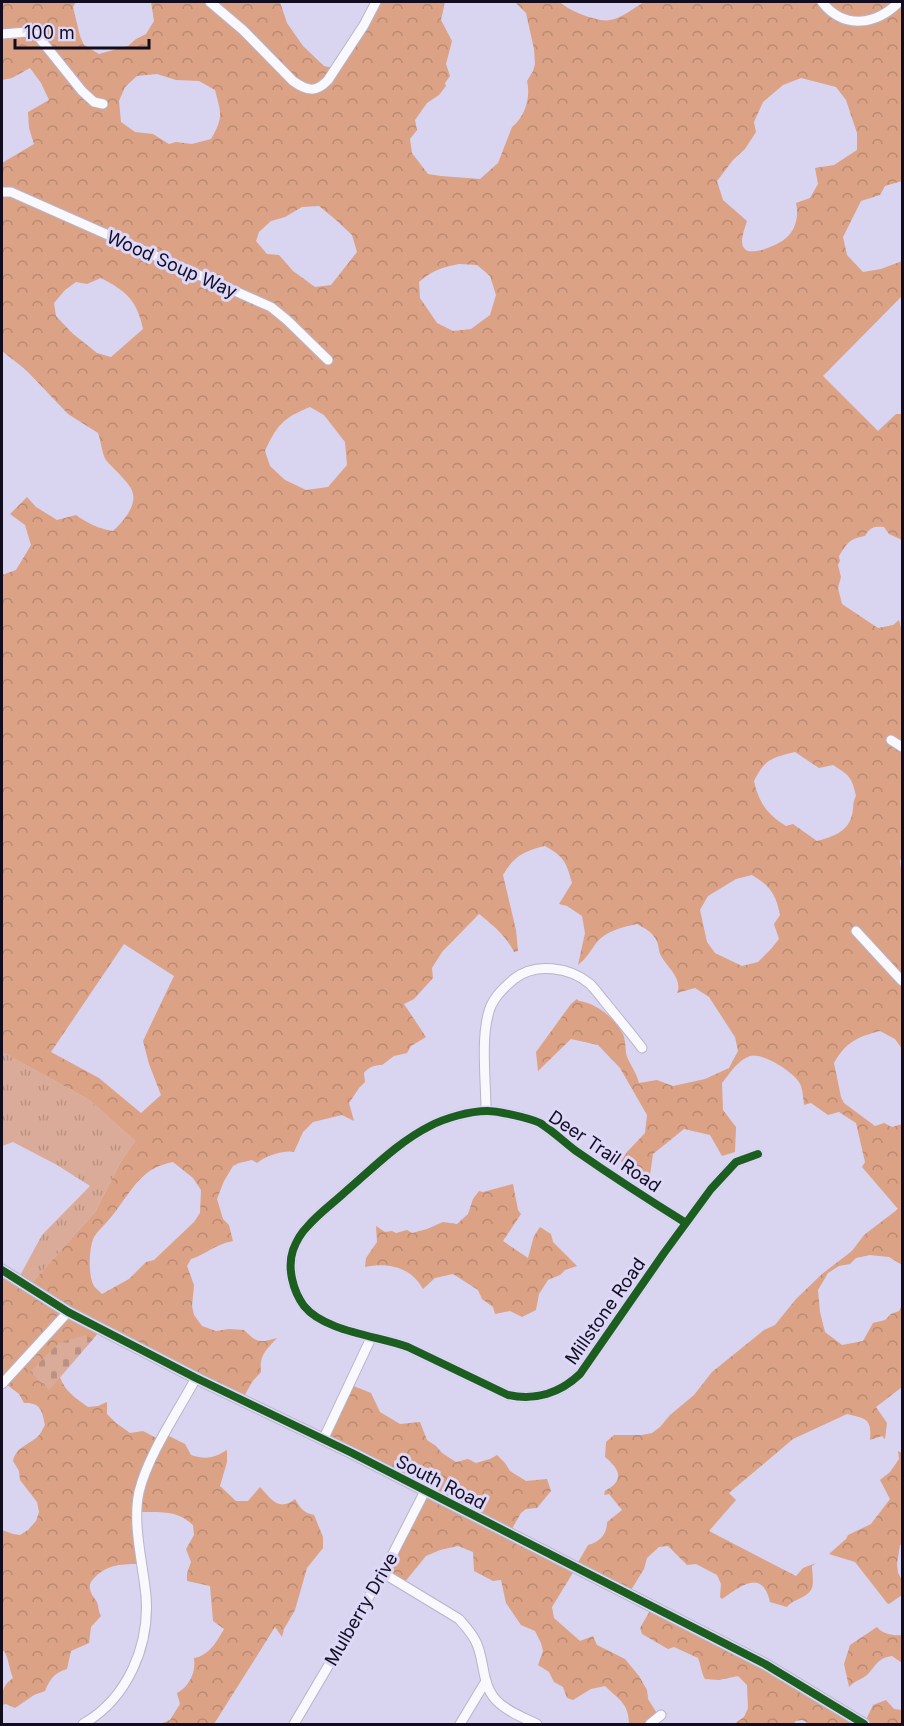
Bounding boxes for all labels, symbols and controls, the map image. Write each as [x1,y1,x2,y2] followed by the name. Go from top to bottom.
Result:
[15,12,148,50] scale bar
[24,22,75,43] text: 100 m
[104,226,240,302] street label: Wood Soup Way
[545,1106,665,1196] street label: Deer Trail Road
[561,1254,649,1368] street label: Millstone Road
[393,1450,489,1514] street label: South Road
[320,1549,402,1669] street label: Mulberry Drive

